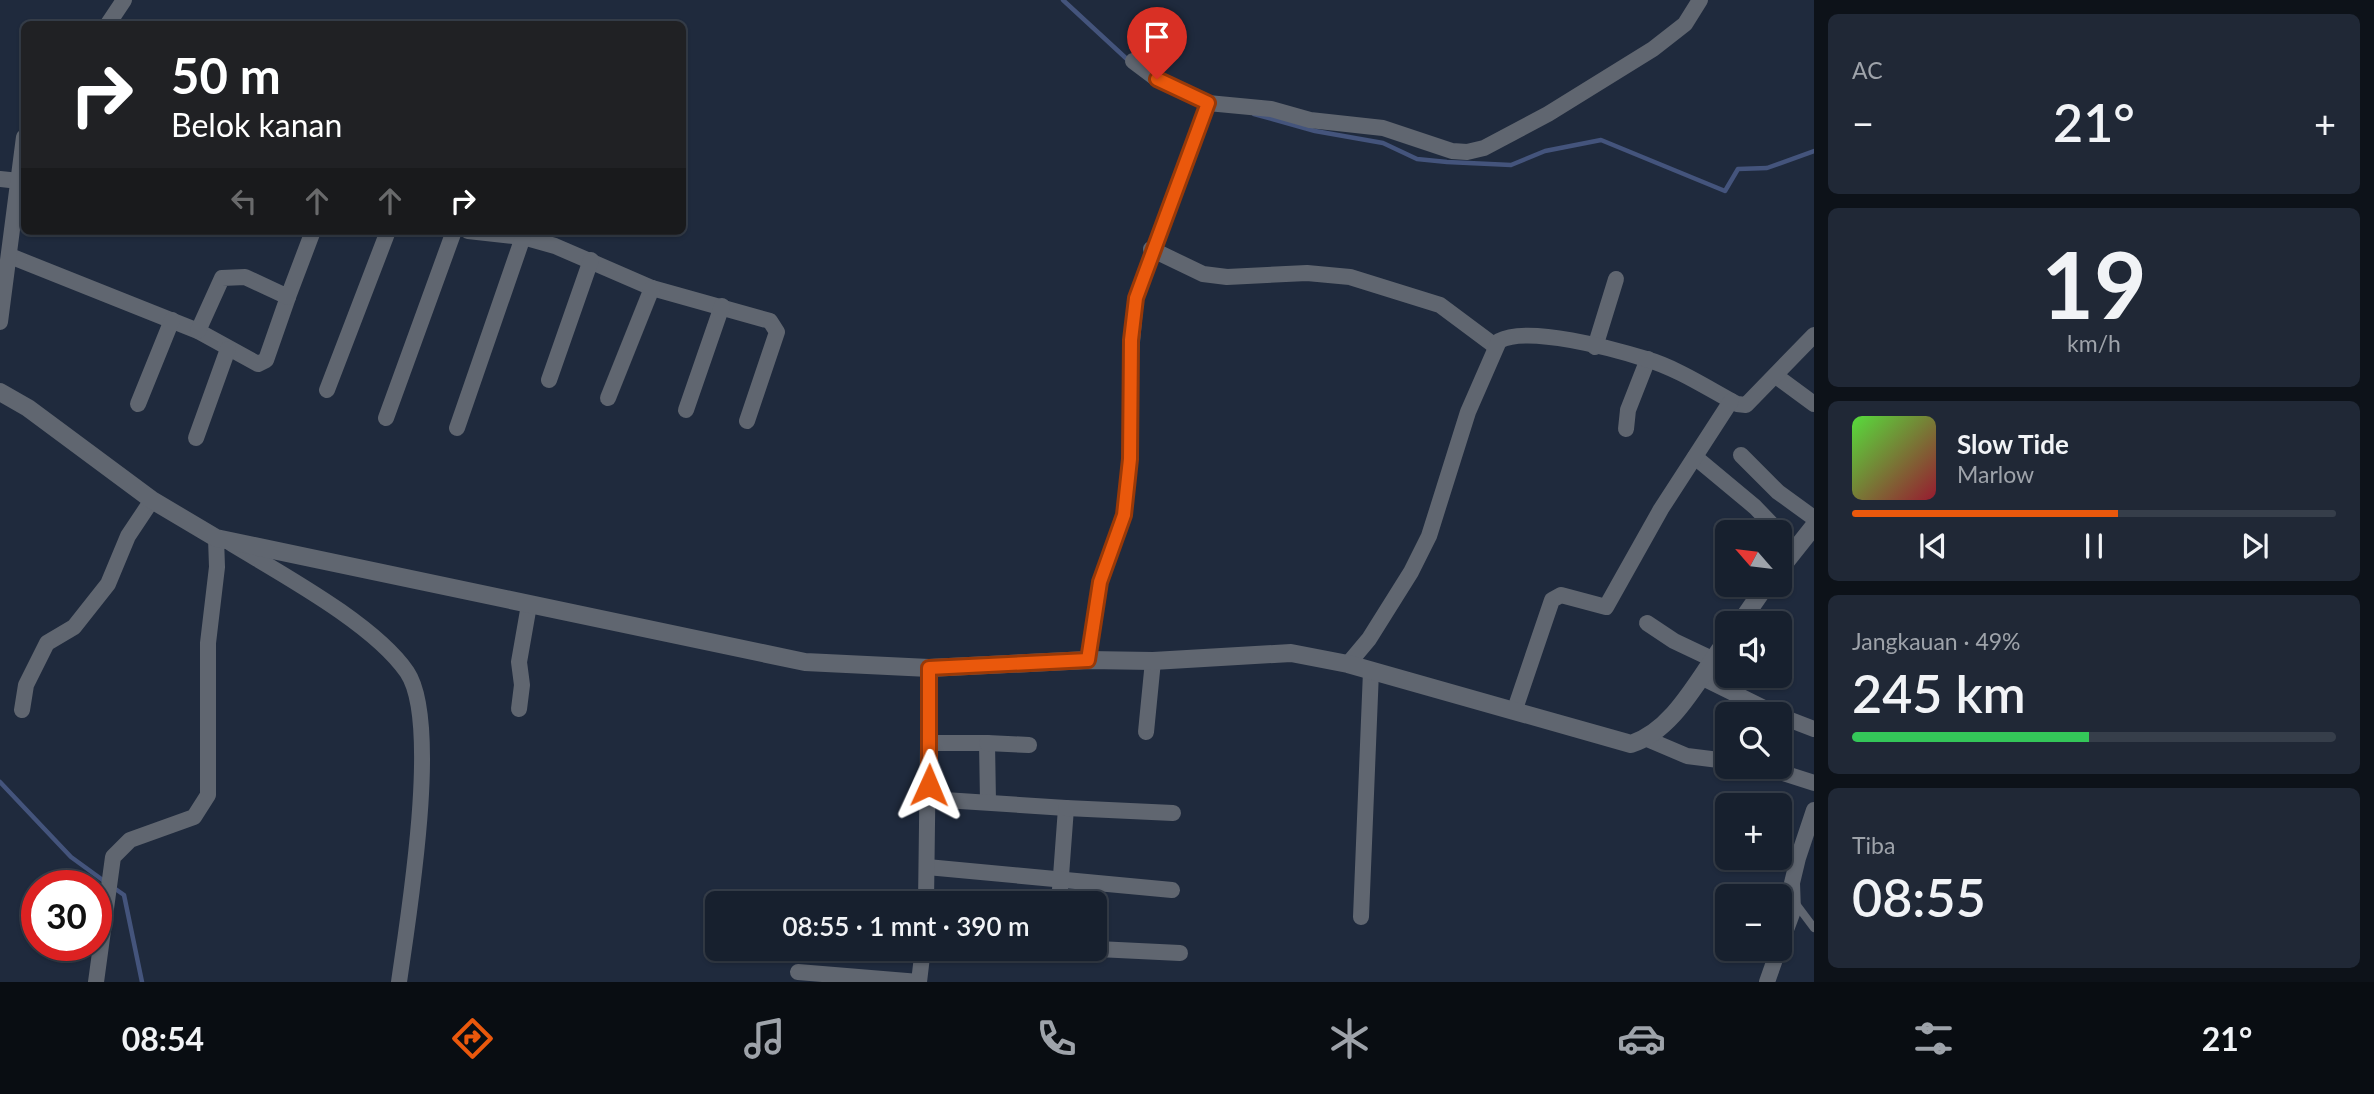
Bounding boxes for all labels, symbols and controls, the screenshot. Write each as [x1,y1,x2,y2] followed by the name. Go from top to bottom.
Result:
[1127,7,1187,79] pin
[1138,18,1176,56] icon: arrive
[171,46,281,104] text: 50 m
[56,49,147,140] icon: right
[1852,56,1883,84] text: AC
[2053,91,2135,153] text: 21°
[1852,100,1874,146] text: −
[2314,100,2336,146] text: +
[171,105,342,144] text: Belok kanan
[225,182,263,220] icon: left
[298,182,336,220] icon: ahead
[371,182,409,220] icon: ahead
[444,182,482,220] icon: right
[2041,229,2147,338] text: 19
[2067,329,2121,357] text: km/h
[1957,428,2069,460] text: Slow Tide
[1957,460,2034,488] text: Marlow
[1715,520,1792,597] north arrow
[1715,520,1792,961] map controls
[1914,527,1952,565] icon: previous
[2075,527,2113,565] icon: pause
[2236,527,2274,565] icon: next
[1715,611,1792,688] button: sound
[1852,627,2021,655] text: Jangkauan · 49%
[1852,662,2026,724] text: 245 km
[1715,702,1792,779] button: search
[892,748,966,822] position arrow
[1715,793,1792,870] button: +
[1852,831,1895,859] text: Tiba
[1852,866,1986,928] text: 08:55
[21,870,112,961] speed limit sign: 30
[1715,884,1792,961] button: −
[782,910,1030,942] text: 08:55 · 1 mnt · 390 m
[448,1014,497,1063] icon: directions
[740,1014,789,1063] icon: music
[1032,1014,1081,1063] icon: phone
[1325,1014,1374,1063] icon: climate
[1617,1014,1666,1063] icon: car
[1909,1014,1958,1063] icon: filters
[122,1019,204,1058] text: 08:54
[2202,1019,2252,1058] text: 21°

